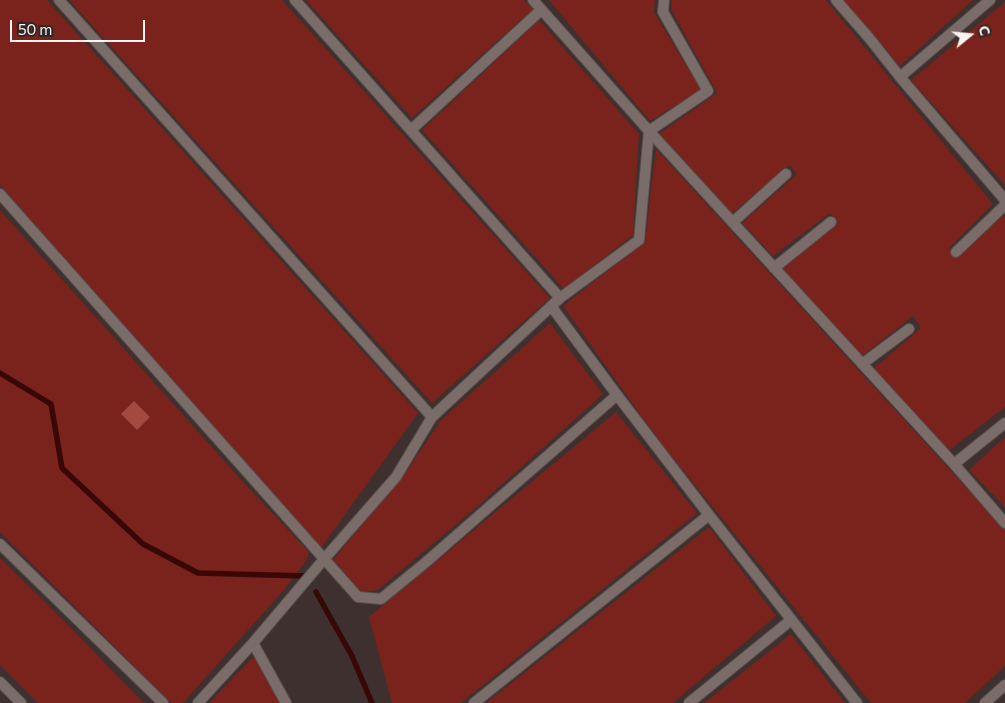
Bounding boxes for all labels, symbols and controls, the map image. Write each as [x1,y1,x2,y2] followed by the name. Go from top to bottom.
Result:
[12,10,148,42] scale bar
[945,10,995,60] north arrow
[18,20,52,38] text: 50 m
[975,23,994,38] text: С

